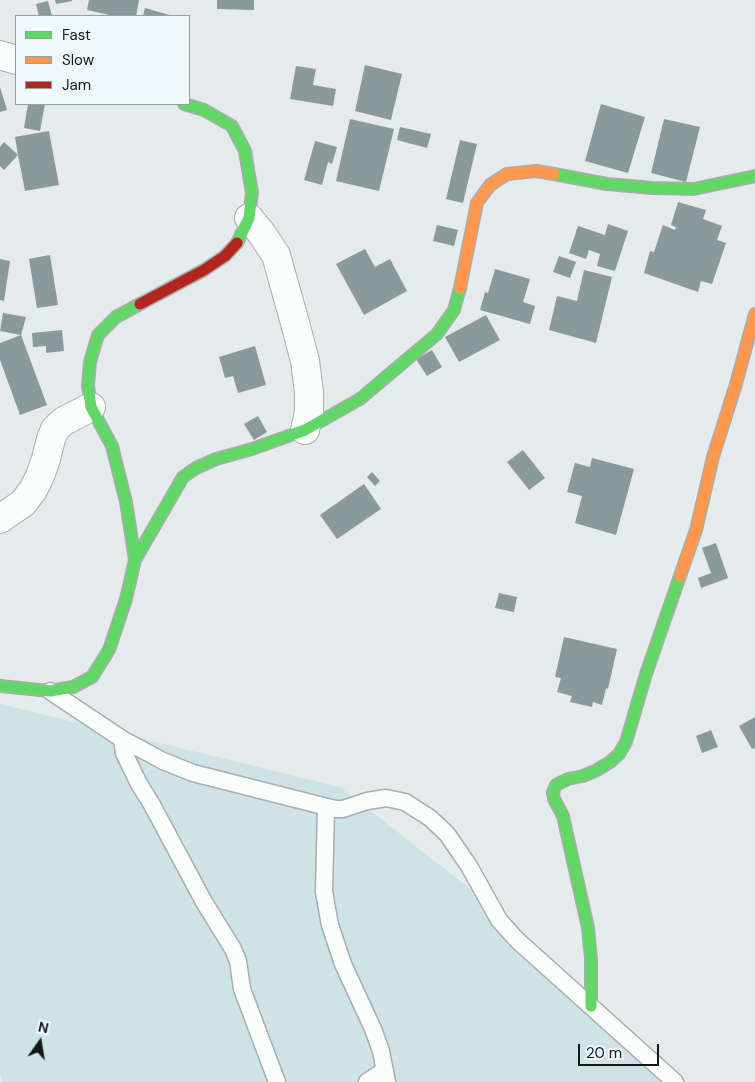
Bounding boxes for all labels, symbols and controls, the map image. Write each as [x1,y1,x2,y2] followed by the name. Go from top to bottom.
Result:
[15,15,190,105] legend
[62,25,91,45] text: Fast
[62,50,94,70] text: Slow
[62,75,91,95] text: Jam
[15,1017,65,1067] north arrow
[36,1017,50,1037] text: N
[580,1034,661,1066] scale bar
[586,1043,622,1063] text: 20 m

